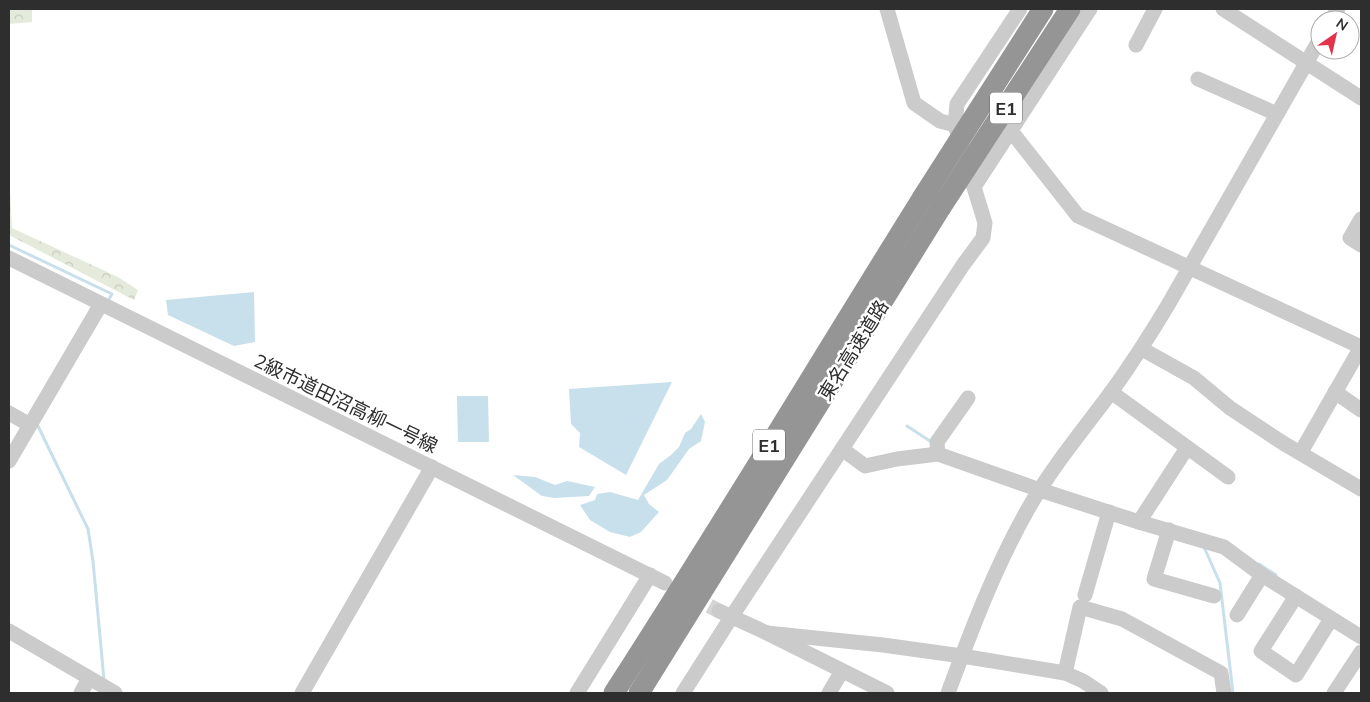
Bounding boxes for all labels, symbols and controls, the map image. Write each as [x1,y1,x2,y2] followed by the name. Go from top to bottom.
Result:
[1310,10,1360,60] north arrow
[1333,14,1352,35] text: N
[990,92,1022,124] road number: E1
[813,295,893,405] street label: 東名高速道路
[250,348,442,458] street label: 2級市道田沼高柳一号線
[753,430,785,460] road number: E1

